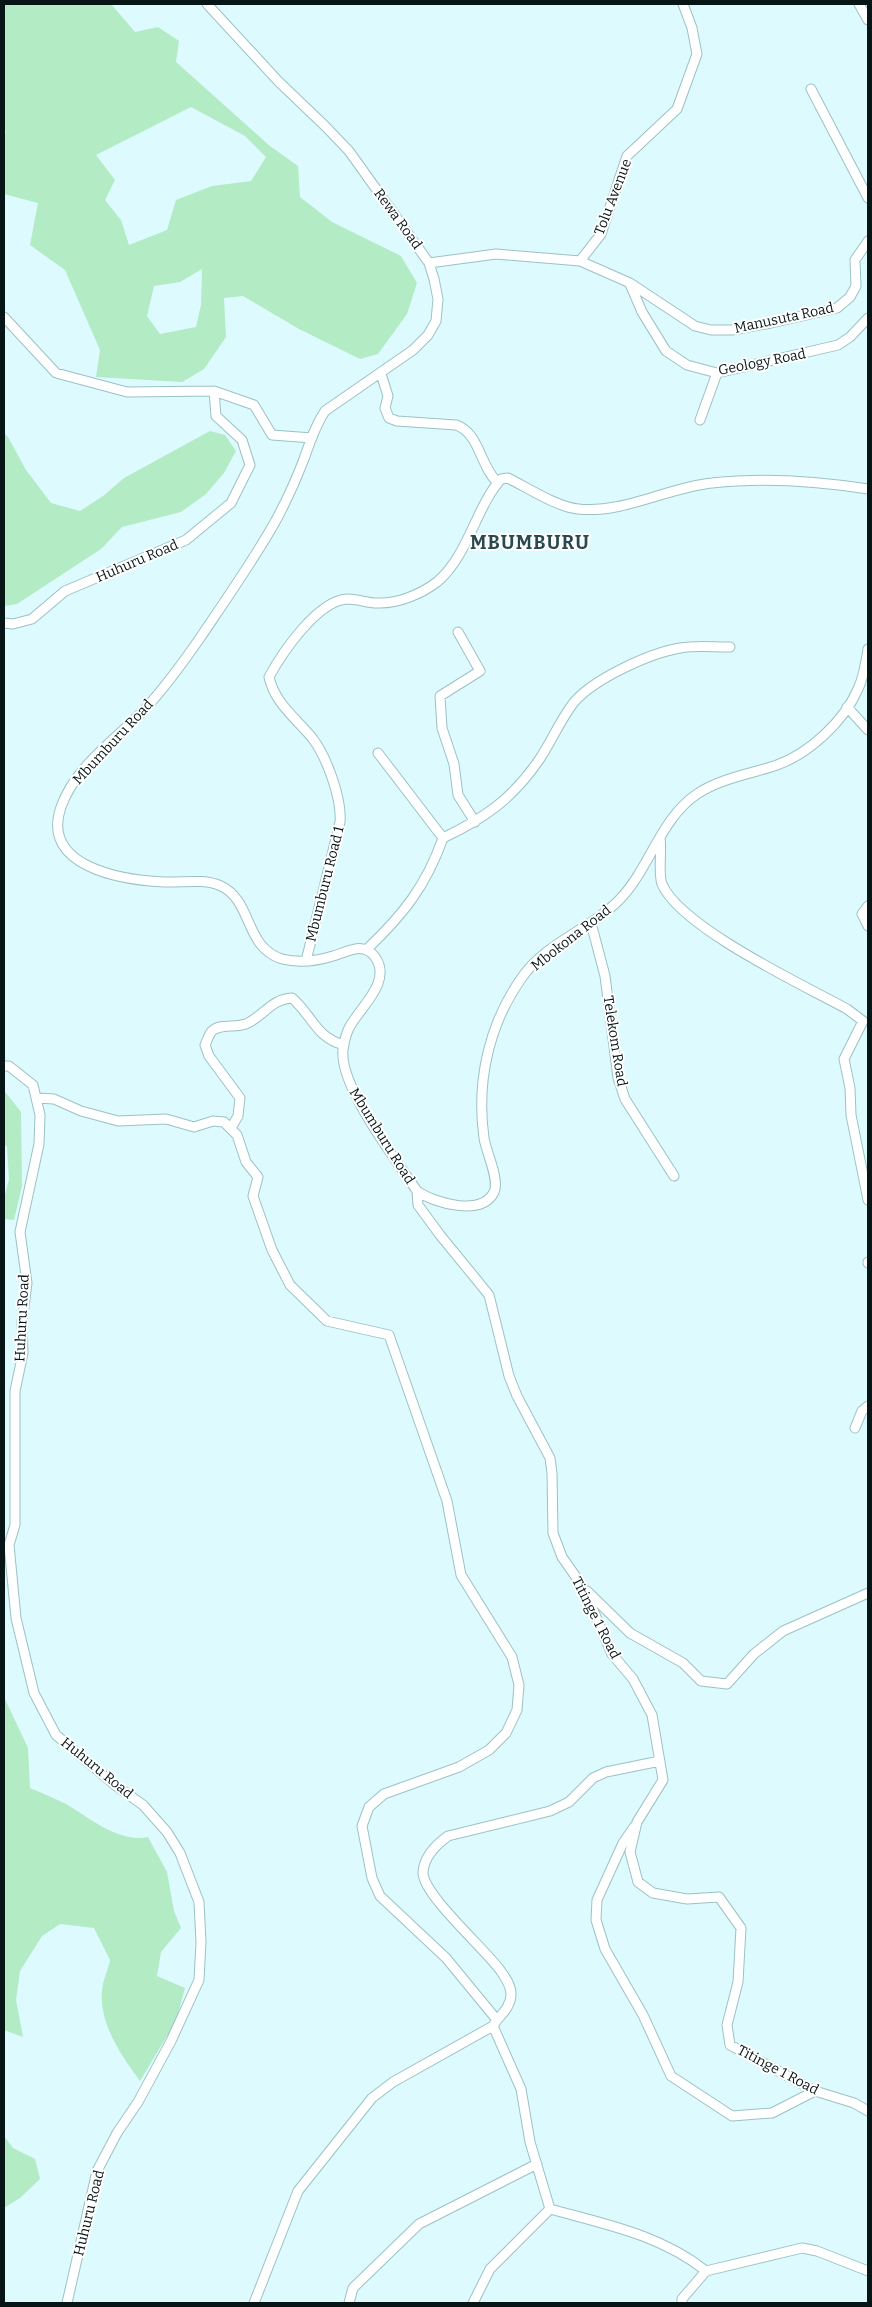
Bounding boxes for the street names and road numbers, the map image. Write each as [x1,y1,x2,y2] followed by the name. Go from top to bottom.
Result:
[591,156,635,238] street label: Tolu Avenue
[370,185,426,253] street label: Rewa Road
[733,299,835,337] street label: Manusuta Road
[717,345,807,379] street label: Geology Road
[93,536,181,586] street label: Huhuru Road
[69,696,157,788] street label: Mbumburu Road
[302,824,348,944] street label: Mbumburu Road 1
[528,902,614,974] street label: Mbokona Road
[599,995,631,1087] street label: Telekom Road
[346,1085,418,1187] street label: Mbumburu Road
[11,1274,33,1362] street label: Huhuru Road
[568,1574,624,1662] street label: Titinge 1 Road
[58,1734,136,1802] street label: Huhuru Road
[734,2041,822,2099] street label: Titinge 1 Road
[70,2168,108,2258] street label: Huhuru Road

